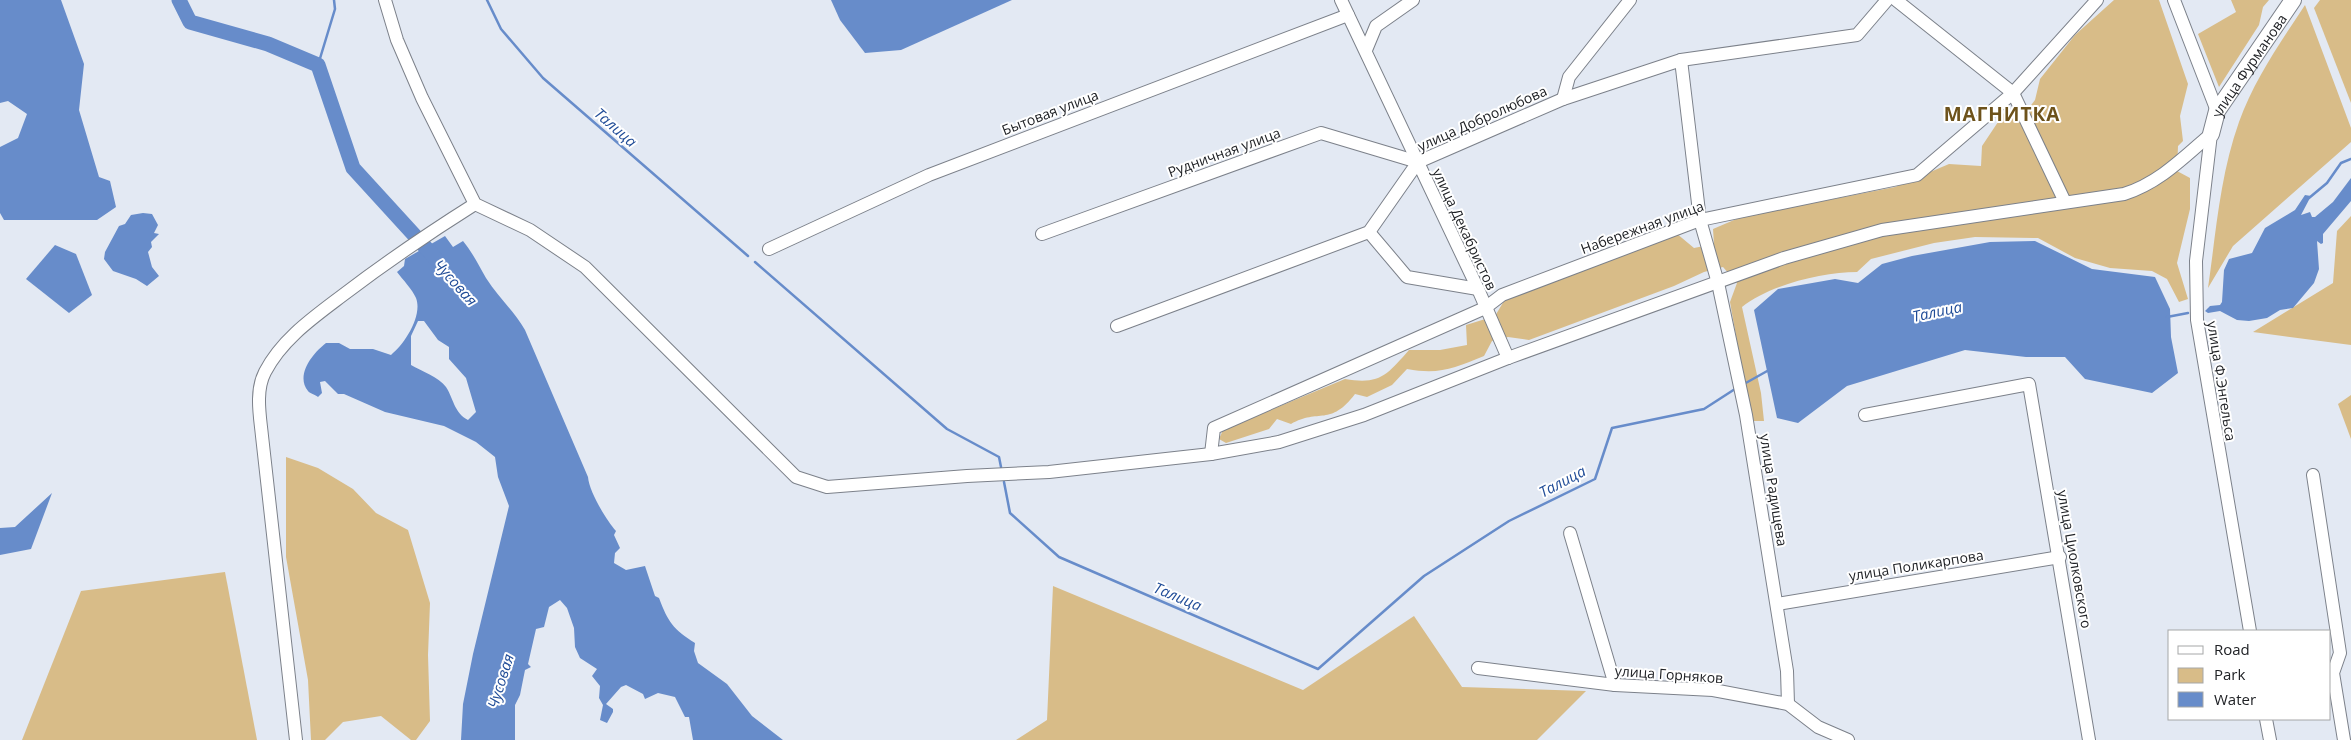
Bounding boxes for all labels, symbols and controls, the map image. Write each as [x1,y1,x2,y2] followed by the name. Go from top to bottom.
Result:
[2206,10,2291,119] street label: улица Фурманова
[1414,81,1550,155] street label: улица Добролюбова
[999,85,1101,139] street label: Бытовая улица
[1944,101,2060,127] district label: МАГНИТКА
[591,103,642,151] water label: Талица
[1165,123,1283,181] street label: Рудничная улица
[1428,165,1502,293] street label: улица Декабристов
[1578,196,1706,258] street label: Набережная улица
[430,254,482,310] water label: Чусовая
[1910,296,1964,326] water label: Талица
[2203,320,2241,442] street label: улица Ф.Энгельса
[1756,432,1792,548] street label: улица Радищева
[1535,460,1589,502] water label: Талица
[2053,488,2097,630] street label: улица Циолковского
[1847,545,1985,585] street label: улица Поликарпова
[1151,577,1205,615] water label: Талица
[2168,630,2331,720] legend
[2214,639,2250,659] text: Road
[482,651,518,711] water label: Чусовая
[1614,661,1724,687] street label: улица Горняков
[2214,664,2245,684] text: Park
[2214,689,2256,709] text: Water

